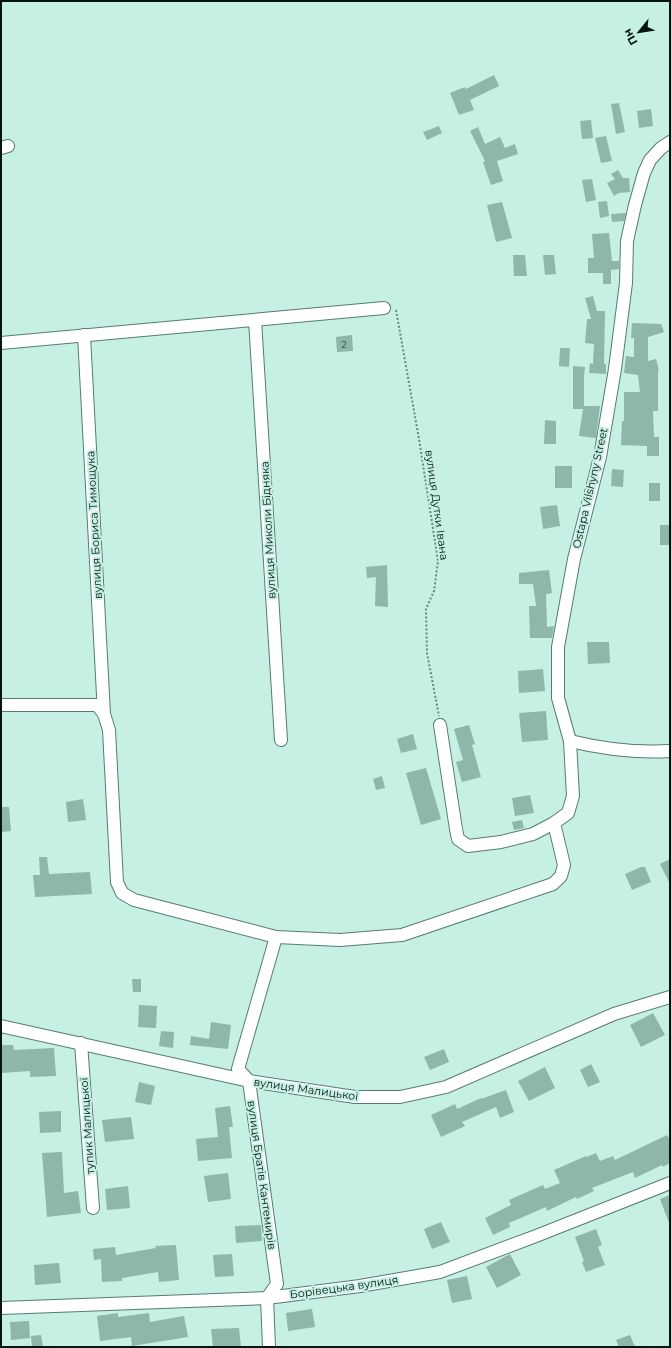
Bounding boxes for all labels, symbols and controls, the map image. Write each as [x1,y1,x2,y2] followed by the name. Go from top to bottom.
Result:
[619,12,659,52] north arrow
[620,26,641,48] text: Пн
[341,339,347,350] house number: 2
[569,426,611,550] street label: Ostapa Vilshyny Street
[422,449,452,561] street label: вулиця Дутки Івана
[83,451,105,599] street label: вулиця Бориса Тимощука
[257,461,279,599] street label: вулиця Миколи Бідняка
[253,1075,359,1103] street label: вулиця Малицької
[77,1077,97,1175] street label: тупик Малицької
[245,1100,279,1250] street label: вулиця Братів Кантемирів
[289,1272,399,1302] street label: Борівецька вулиця

